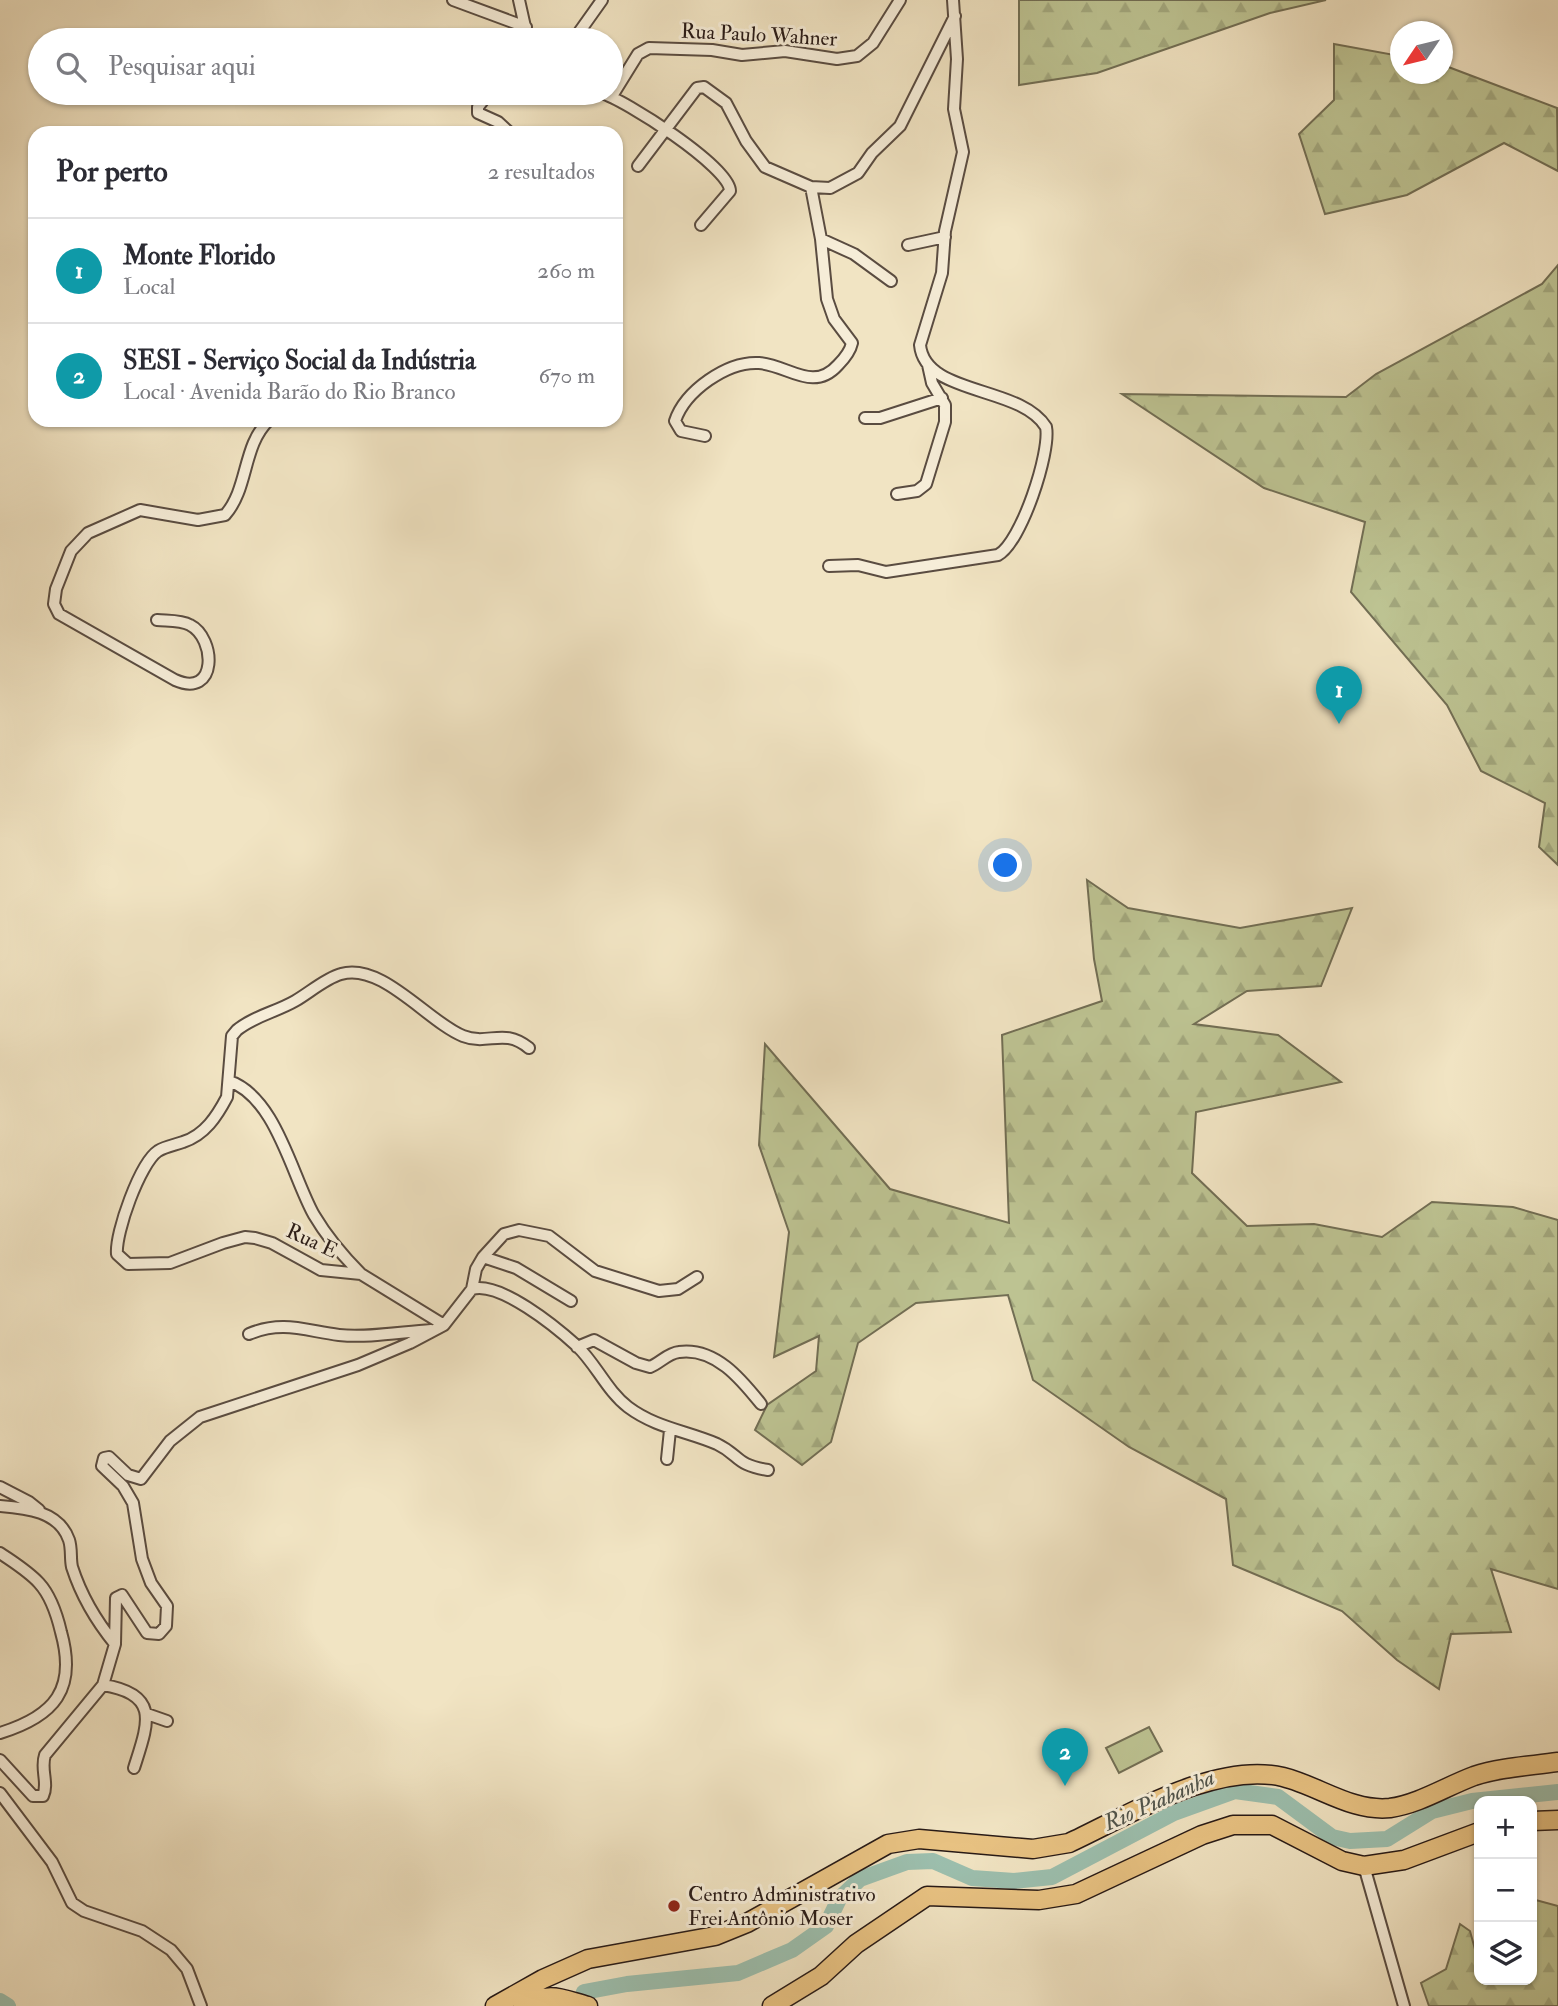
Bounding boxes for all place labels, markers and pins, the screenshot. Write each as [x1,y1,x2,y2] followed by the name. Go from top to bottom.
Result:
[1316,666,1362,724] pin: 1
[1042,1728,1088,1786] pin: 2
[688,1881,876,1932] place label: Centro Administrativo Frei Antônio Moser
[666,1898,682,1914] marker: Centro Administrativo Frei Antônio Moser

